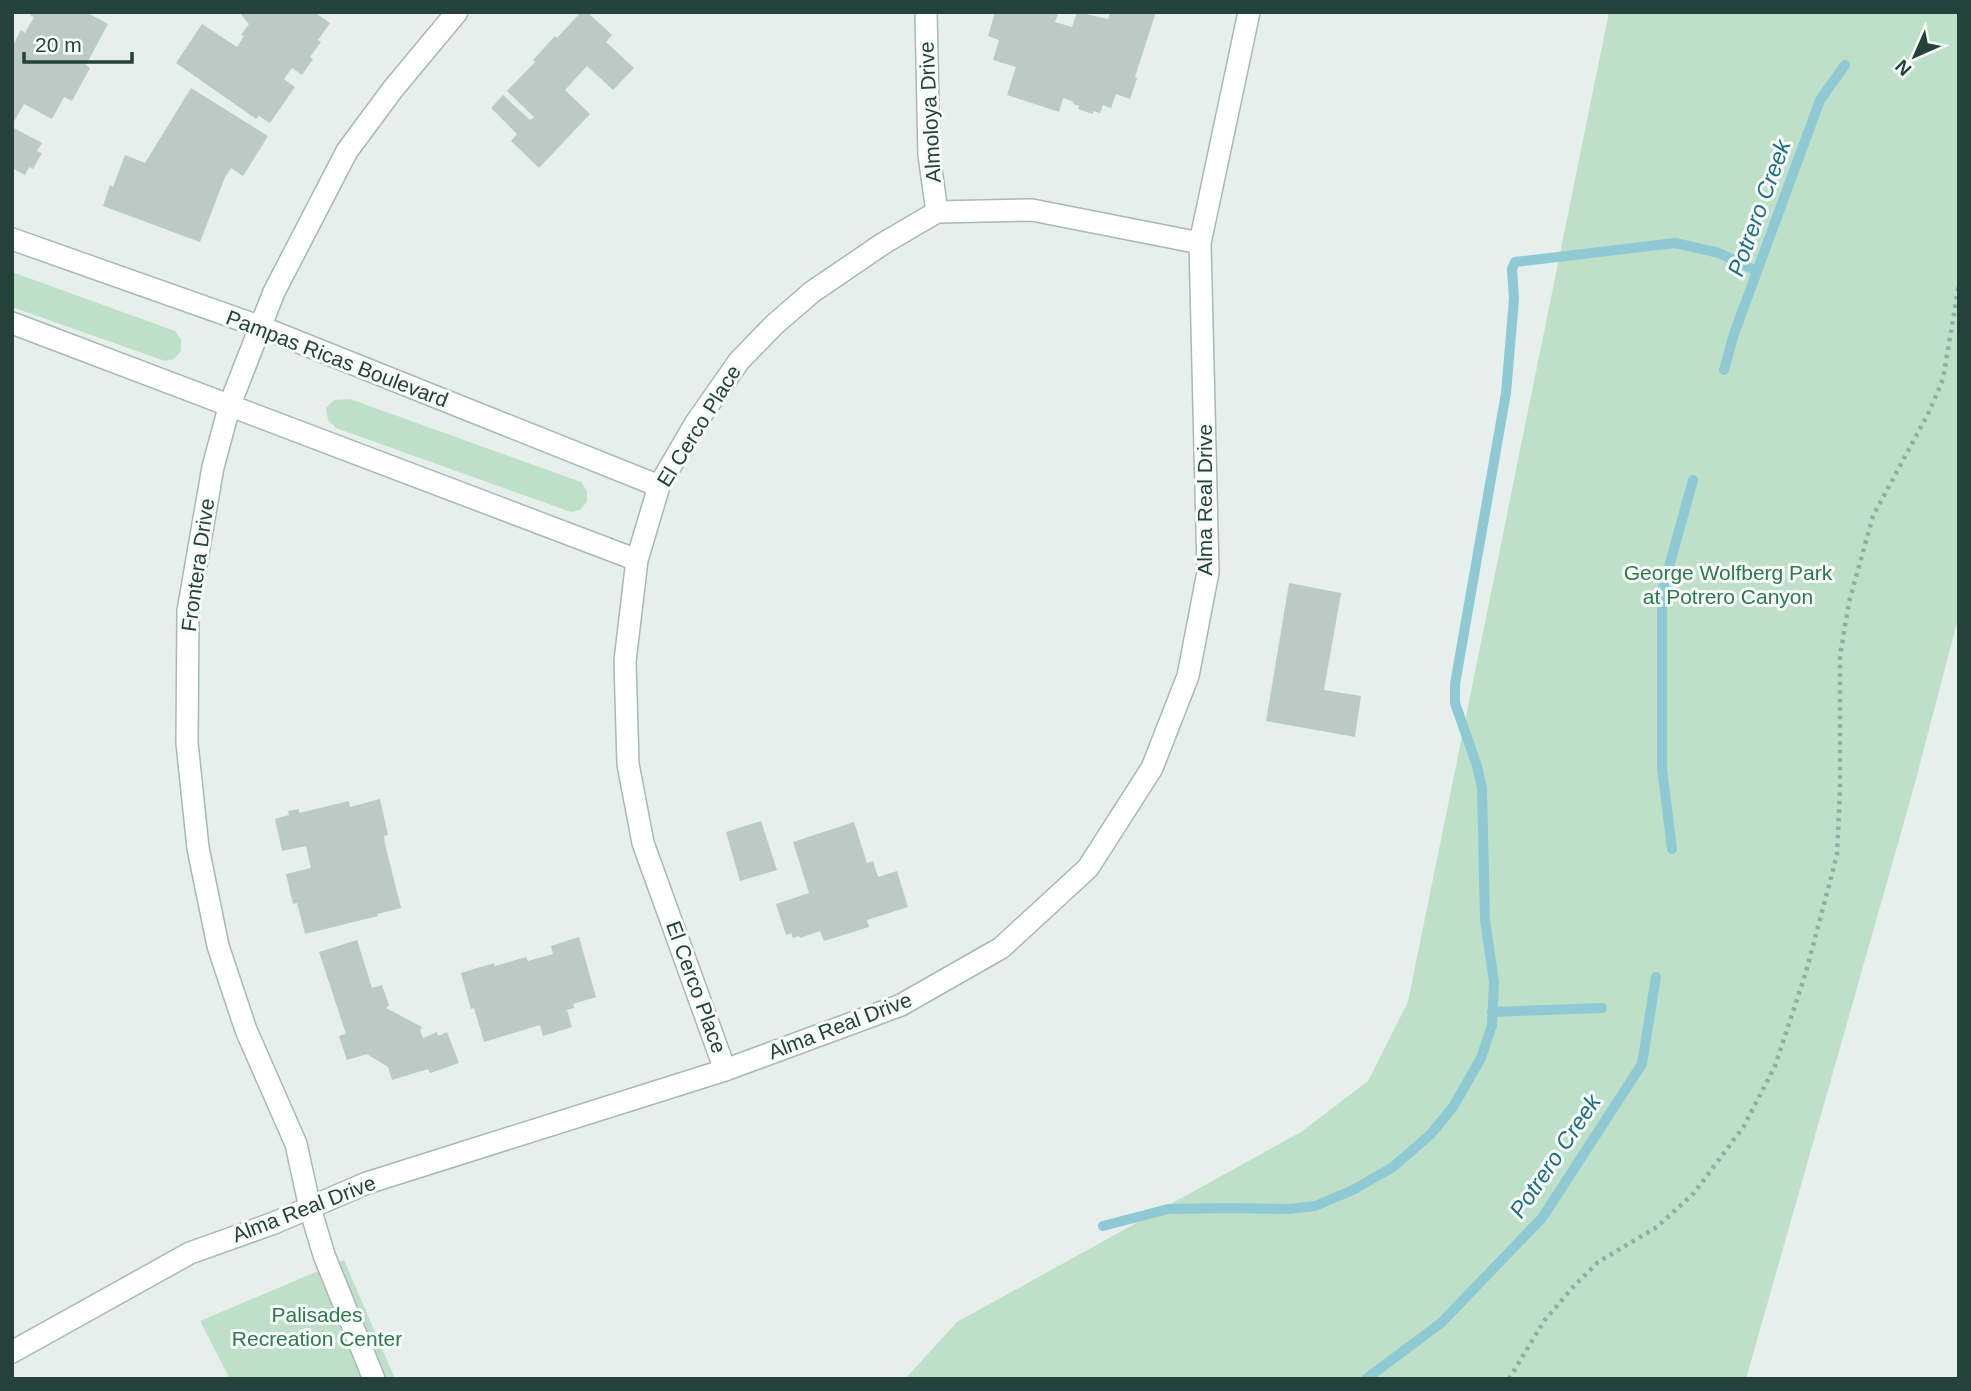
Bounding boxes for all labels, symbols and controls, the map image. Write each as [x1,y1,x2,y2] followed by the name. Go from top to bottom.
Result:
[24,21,133,65] scale bar
[1880,21,1950,91] north arrow
[35,33,82,56] text: 20 m
[914,41,945,183] street label: Almoloya Drive
[1891,55,1916,80] text: N
[1722,135,1796,280] water label: Potrero Creek
[223,306,451,412] street label: Pampas Ricas Boulevard
[652,361,745,491] street label: El Cerco Place
[1193,424,1216,576] street label: Alma Real Drive
[177,497,218,633] street label: Frontera Drive
[1624,561,1833,608] park label: George Wolfberg Park at Potrero Canyon
[662,918,731,1056] street label: El Cerco Place
[765,988,915,1063] street label: Alma Real Drive
[1504,1088,1607,1223] water label: Potrero Creek
[229,1171,379,1246] street label: Alma Real Drive
[232,1303,402,1350] park label: Palisades Recreation Center

